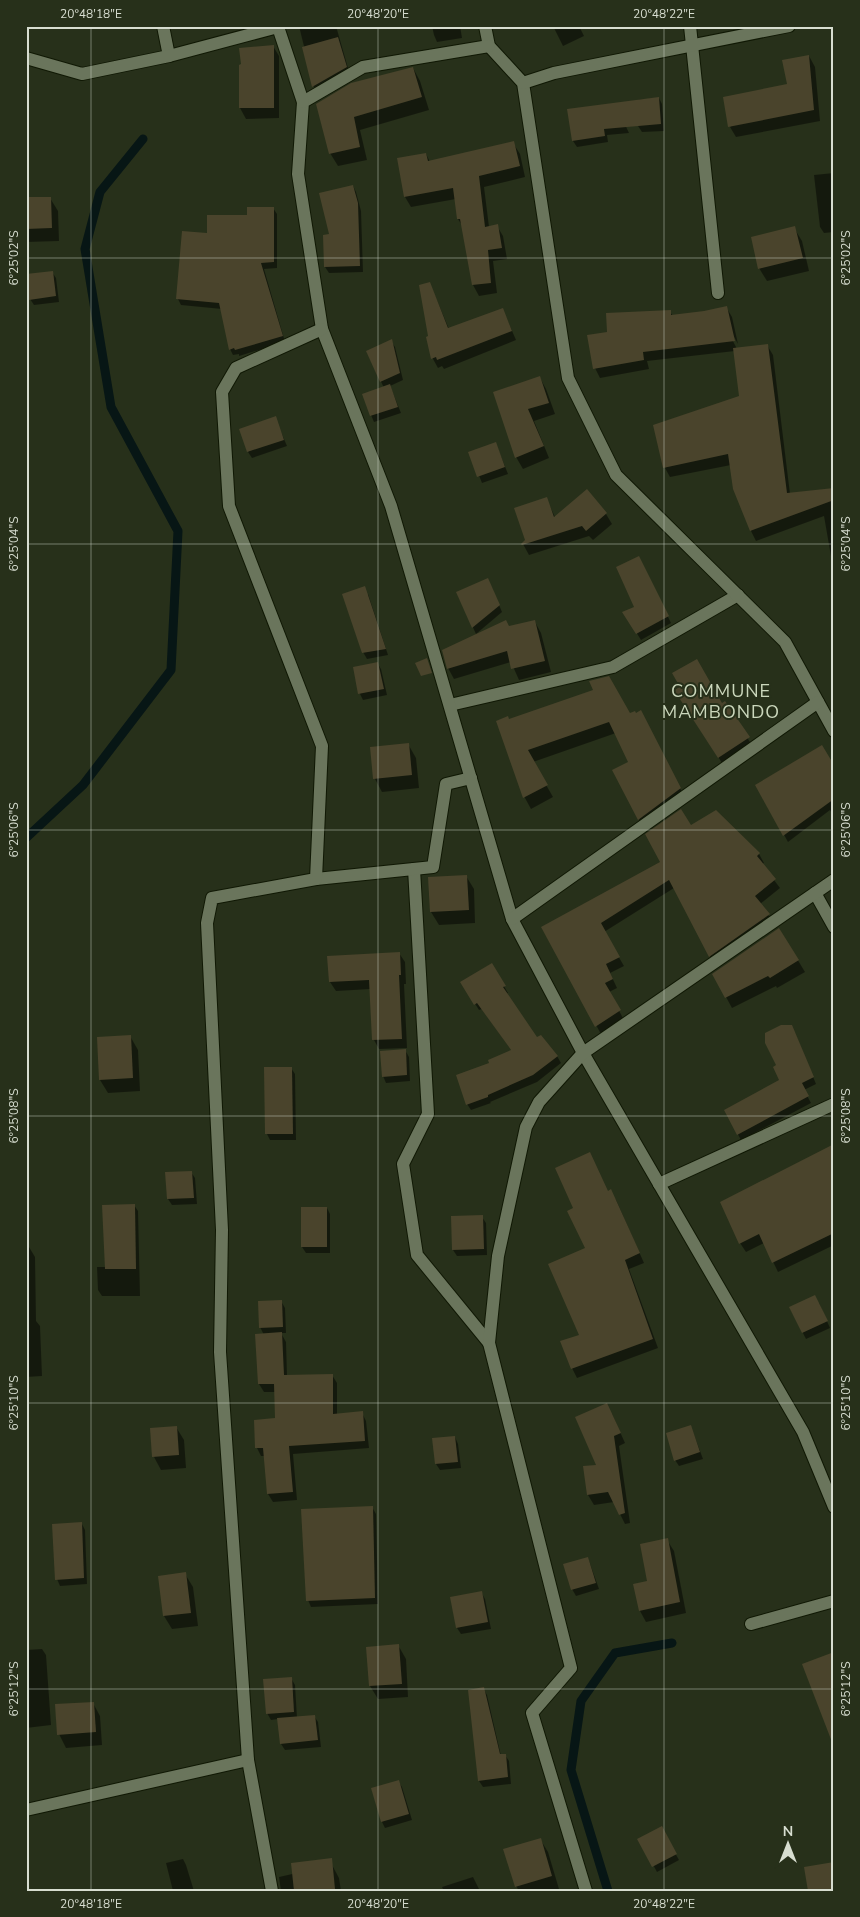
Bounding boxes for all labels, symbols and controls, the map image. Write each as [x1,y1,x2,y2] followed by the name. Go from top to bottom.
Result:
[60,6,122,22] text: 20°48'18"E
[347,6,409,22] text: 20°48'20"E
[633,6,695,22] text: 20°48'22"E
[6,230,22,286] text: 6°25'02"S
[838,230,854,286] text: 6°25'02"S
[6,516,22,572] text: 6°25'04"S
[838,516,854,572] text: 6°25'04"S
[662,679,780,724] district label: COMMUNE MAMBONDO
[6,802,22,858] text: 6°25'06"S
[838,802,854,858] text: 6°25'06"S
[6,1088,22,1144] text: 6°25'08"S
[838,1088,854,1144] text: 6°25'08"S
[6,1375,22,1431] text: 6°25'10"S
[838,1375,854,1431] text: 6°25'10"S
[6,1661,22,1717] text: 6°25'12"S
[838,1661,854,1717] text: 6°25'12"S
[762,1820,812,1870] north arrow
[783,1822,793,1841] text: N
[60,1896,122,1912] text: 20°48'18"E
[347,1896,409,1912] text: 20°48'20"E
[633,1896,695,1912] text: 20°48'22"E

